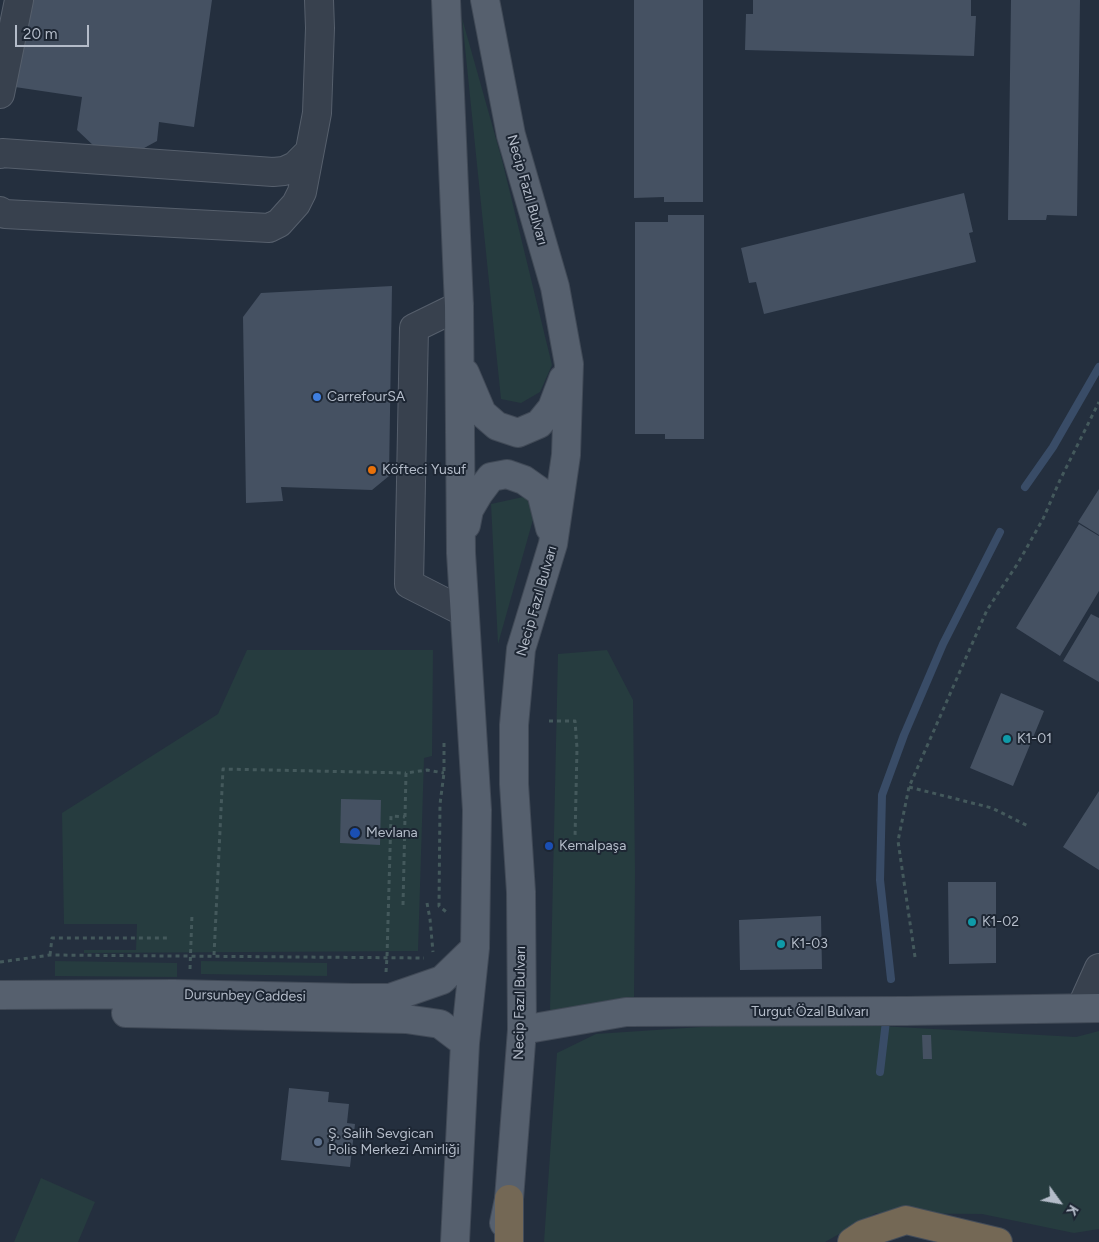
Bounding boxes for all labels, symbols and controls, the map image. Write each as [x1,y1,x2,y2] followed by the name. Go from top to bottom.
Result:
[18,15,91,47] scale bar
[23,25,57,43] text: 20 m
[503,133,551,247] street label: Necip Fazıl Bulvarı
[327,389,405,405] place label: CarrefourSA
[311,391,323,403] marker: CarrefourSA
[382,462,466,478] place label: Köfteci Yusuf
[366,464,378,476] marker: Köfteci Yusuf
[513,544,561,658] street label: Necip Fazıl Bulvarı
[1017,731,1052,747] place label: K1-01
[1001,733,1013,745] marker: K1-01
[366,825,418,841] place label: Mevlana
[348,826,362,840] marker: Mevlana
[559,838,626,854] place label: Kemalpaşa
[543,840,555,852] marker: Kemalpaşa
[982,914,1019,930] place label: K1-02
[966,916,978,928] marker: K1-02
[791,936,828,952] place label: K1-03
[775,938,787,950] marker: K1-03
[511,946,529,1060] street label: Necip Fazıl Bulvarı
[184,987,306,1005] street label: Dursunbey Caddesi
[751,1004,869,1020] street label: Turgut Özal Bulvarı
[328,1126,460,1158] place label: Ş. Salih Sevgican Polis Merkezi Amirliği
[312,1136,324,1148] marker: Ş. Salih Sevgican Polis Merkezi Amirliği
[1034,1177,1084,1227] north arrow
[1062,1202,1082,1219] text: K

